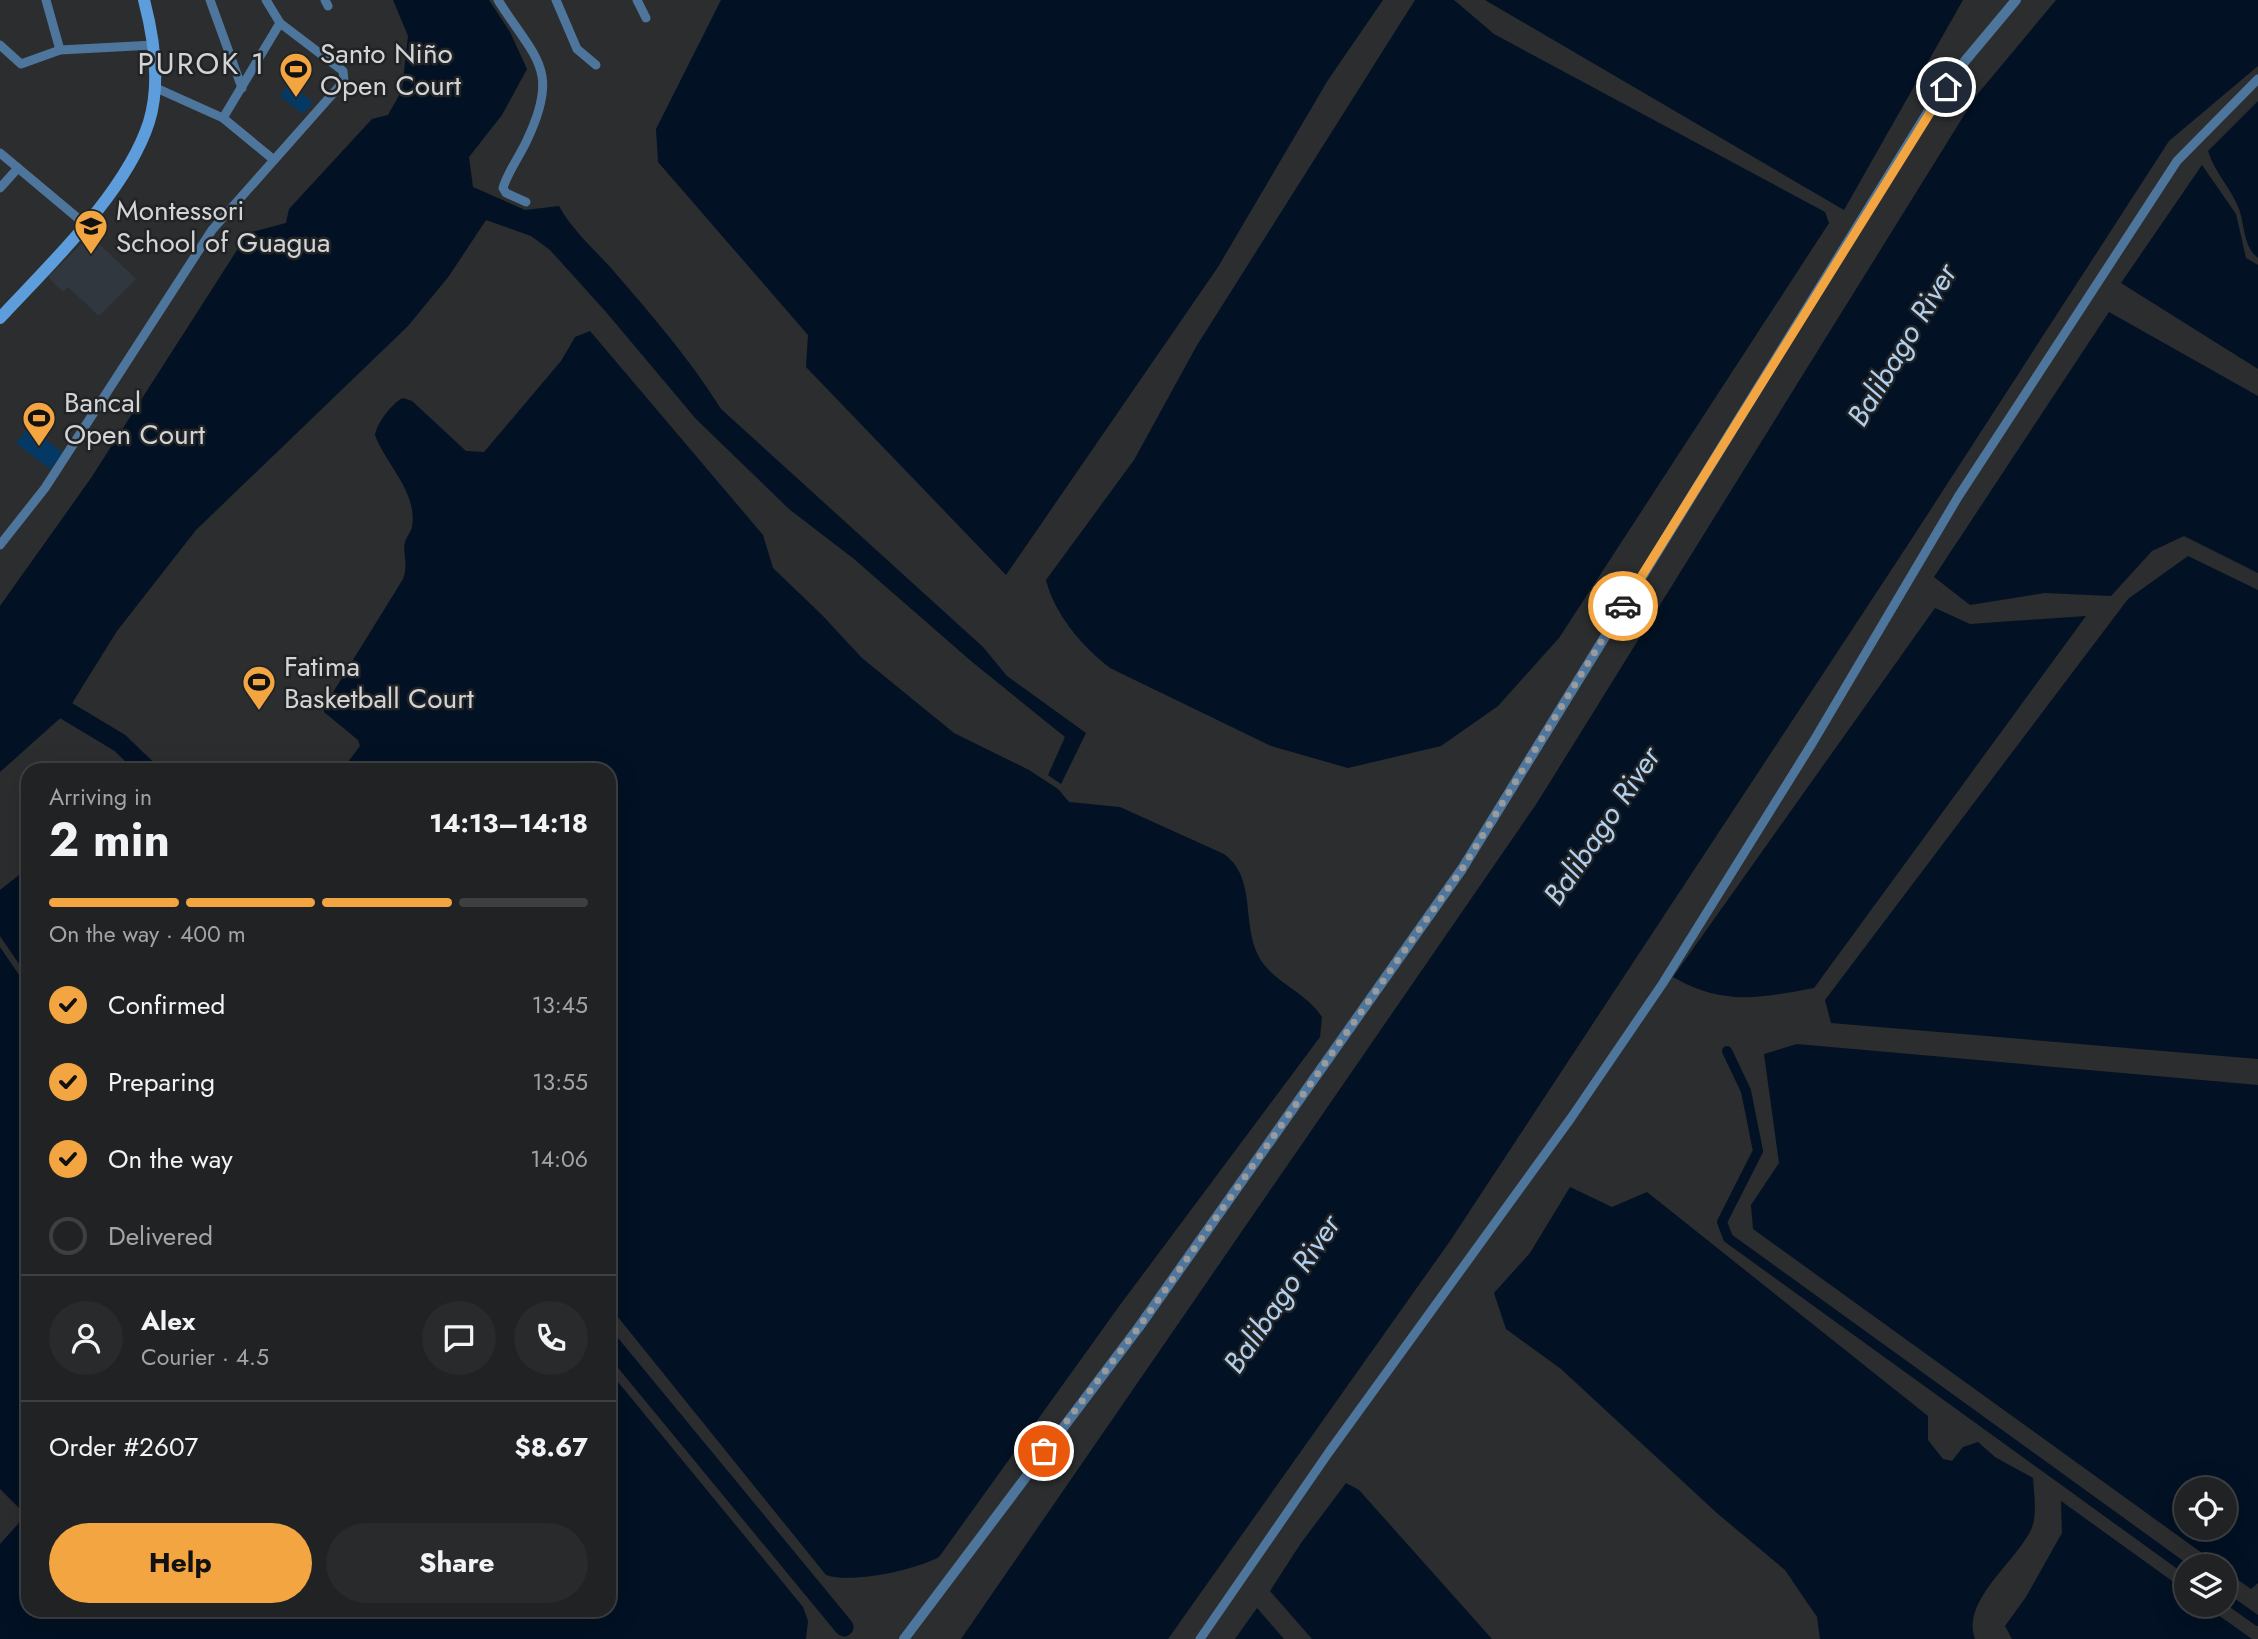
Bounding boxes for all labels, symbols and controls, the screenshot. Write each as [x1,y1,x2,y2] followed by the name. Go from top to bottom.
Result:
[320,33,461,106] place label: Santo Niño Open Court
[137,42,267,85] district label: PUROK 1
[277,50,315,99] sports icon: Santo Niño Open Court
[1916,57,1976,117] pin
[1927,68,1965,106] icon: home
[116,190,331,263] place label: Montessori School of Guagua
[72,207,110,256] school or university icon: Montessori School of Guagua
[1836,254,1968,434] water label: Balibago River
[64,382,205,455] place label: Bancal Open Court
[20,399,58,448] sports icon: Bancal Open Court
[1588,571,1658,641] courier
[1604,587,1642,625] icon: car
[284,646,474,719] place label: Fatima Basketball Court
[240,663,278,712] sports icon: Fatima Basketball Court
[1533,736,1672,914] water label: Balibago River
[49,780,152,814] text: Arriving in
[429,804,588,842] text: 14:13–14:18
[49,807,170,873] text: 2 min
[49,917,246,951] text: On the way · 400 m
[49,986,87,1024] icon: check
[108,986,225,1024] text: Confirmed
[532,988,588,1022] text: 13:45
[49,1063,87,1101] icon: check
[108,1063,215,1101] text: Preparing
[532,1065,588,1099] text: 13:55
[49,1140,87,1178] icon: check
[108,1140,233,1178] text: On the way
[530,1142,588,1176] text: 14:06
[1213,1204,1352,1382] water label: Balibago River
[108,1217,213,1255] text: Delivered
[49,1301,123,1375] button: person
[422,1301,496,1375] button: chat
[514,1301,588,1375] button: phone
[141,1302,195,1340] text: Alex
[141,1340,269,1374] text: Courier · 4.5
[1014,1421,1074,1481] pin
[49,1428,198,1466] text: Order #2607
[514,1428,588,1466] text: $8.67
[1025,1432,1063,1470] icon: bag
[2174,1477,2237,1617] map controls
[2174,1477,2237,1540] button: locate
[49,1523,312,1603] button: Help
[326,1523,588,1603] button: Share
[2174,1554,2237,1617] button: layers

